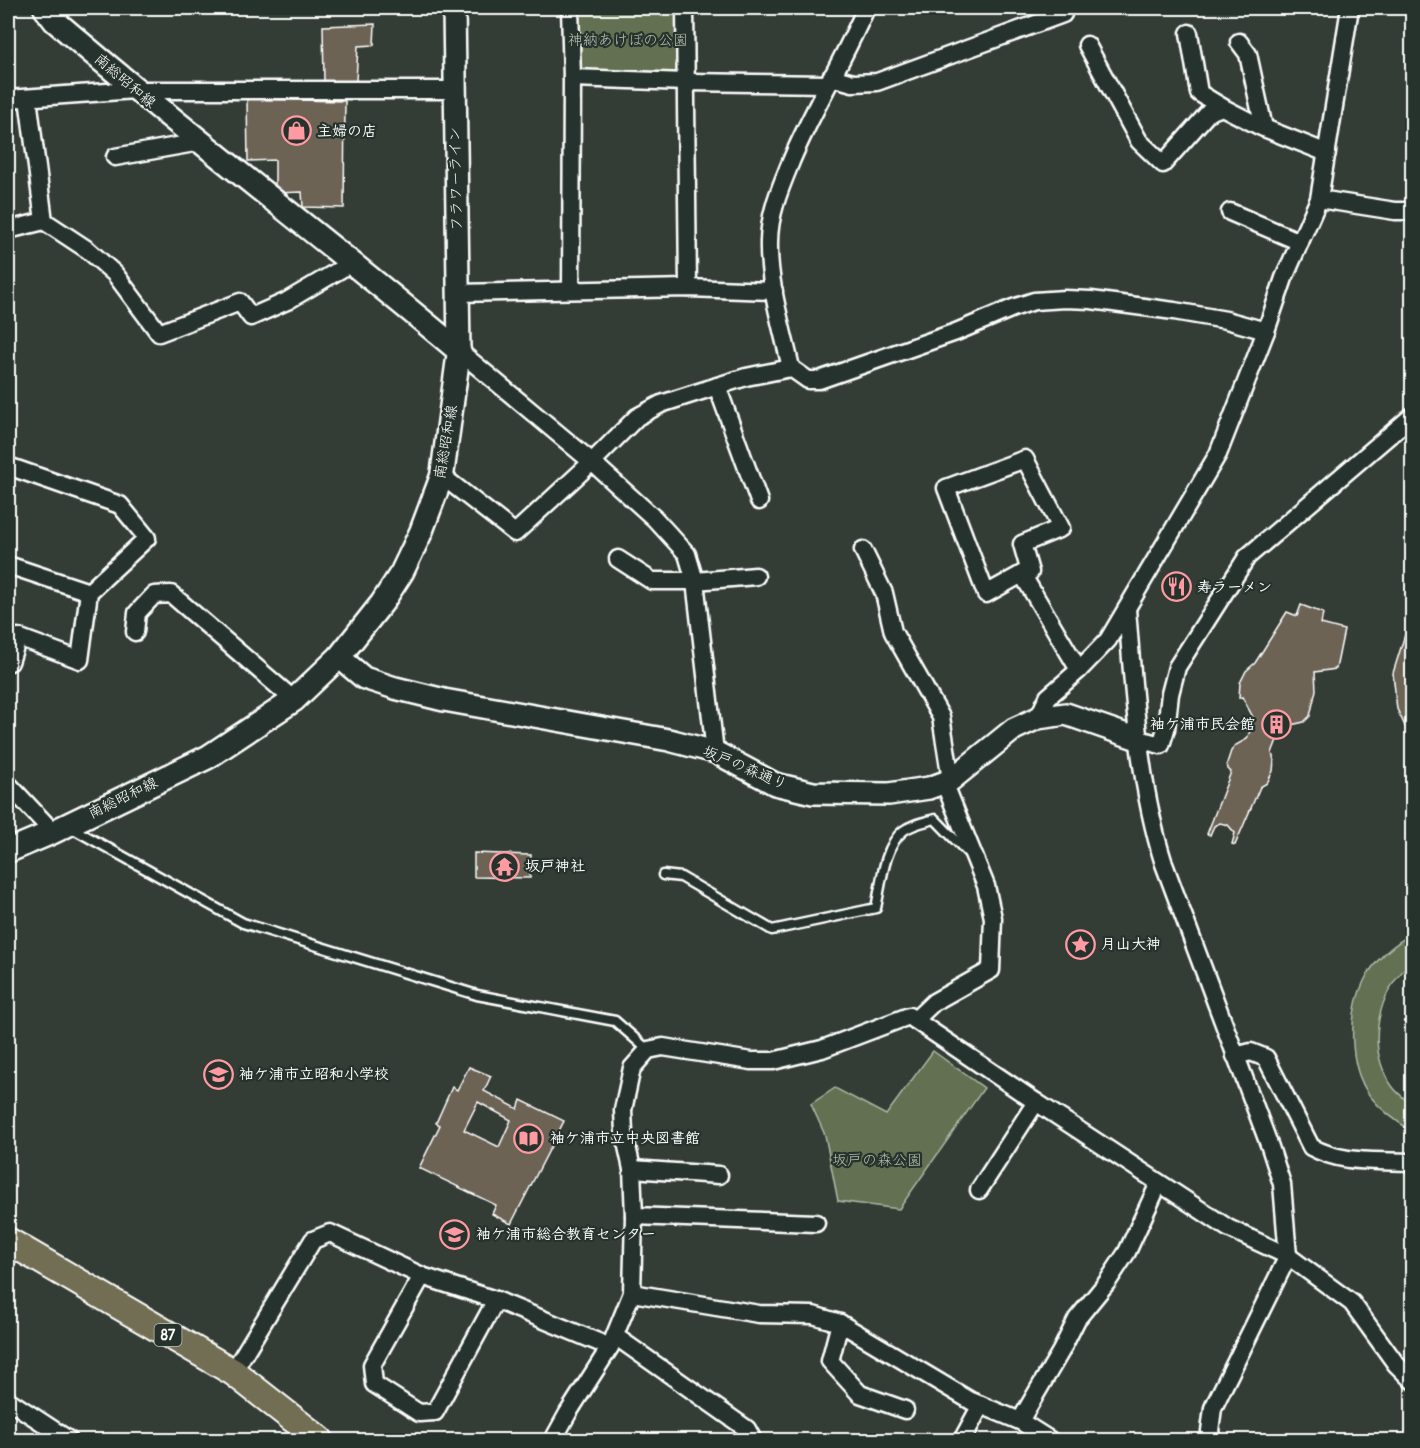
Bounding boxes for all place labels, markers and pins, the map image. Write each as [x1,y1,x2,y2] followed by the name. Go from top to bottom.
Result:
[280,115,312,147] shop icon: 主婦の店
[317,122,377,141] place label: 主婦の店
[1160,571,1192,603] restaurant icon: 寿ラーメン
[1197,578,1272,597] place label: 寿ラーメン
[1260,708,1292,740] building icon: 袖ケ浦市民会館
[1150,715,1255,734] place label: 袖ケ浦市民会館
[488,850,520,882] temple icon: 坂戸神社
[525,857,585,876] place label: 坂戸神社
[1064,928,1096,960] place icon: 月山大神
[1101,935,1161,954] place label: 月山大神
[202,1058,234,1090] school or university icon: 袖ケ浦市立昭和小学校
[239,1065,389,1084] place label: 袖ケ浦市立昭和小学校
[513,1122,545,1154] library icon: 袖ケ浦市立中央図書館
[550,1129,700,1148] place label: 袖ケ浦市立中央図書館
[439,1218,471,1250] school or university icon: 袖ケ浦市総合教育センター
[476,1225,656,1244] place label: 袖ケ浦市総合教育センター

